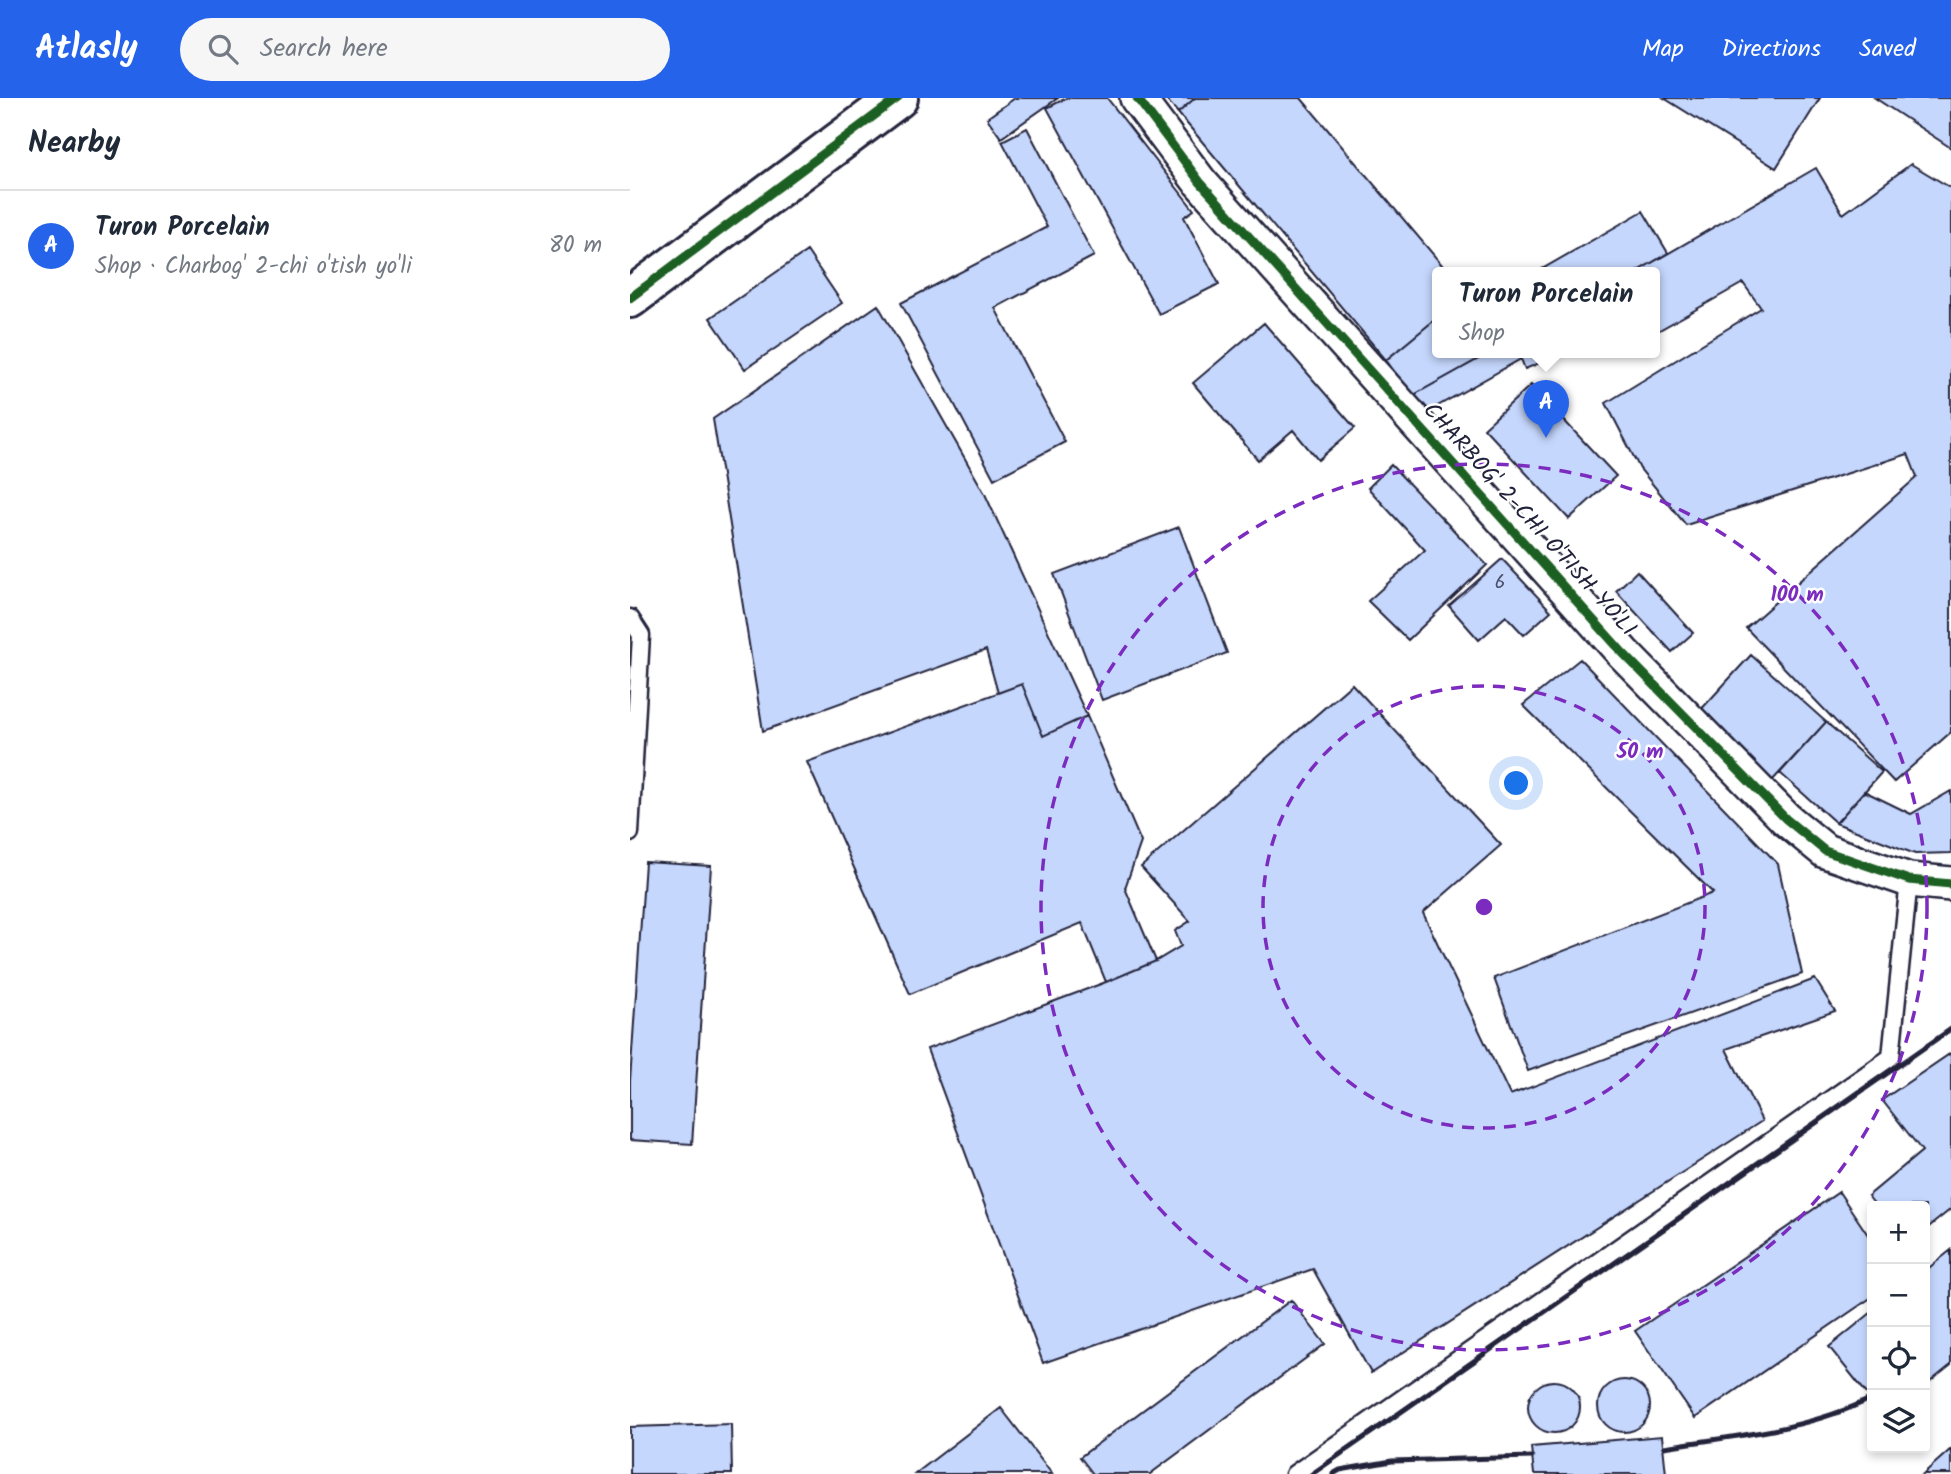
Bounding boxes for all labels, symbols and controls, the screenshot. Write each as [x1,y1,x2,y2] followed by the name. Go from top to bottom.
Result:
[180,18,670,81] search box
[35,23,138,76] text: Atlasly
[260,28,388,70] text: Search here
[204,30,242,68] icon: search
[1642,30,1684,69] text: Map
[1722,30,1821,69] text: Directions
[1859,30,1916,69] text: Saved
[28,120,120,168] text: Nearby
[95,207,270,249] text: Turon Porcelain
[44,228,58,264] text: A
[549,228,602,264] text: 80 m
[95,249,412,285] text: Shop · Charbog' 2-chi o'tish yo'li
[1432,267,1660,358] popup
[1459,274,1633,316] text: Turon Porcelain
[1459,316,1505,352] text: Shop
[1523,380,1569,438] pin: A
[1417,397,1641,643] street label: CHARBOG' 2-CHI O'TISH YO'LI
[1495,568,1505,598] house number: 6
[1770,579,1824,612] text: 100 m
[1616,736,1663,769] text: 50 m
[1499,766,1533,800] your location
[1472,895,1496,919] centre of rings
[1867,1201,1930,1453] map controls
[1867,1201,1930,1264] button: +
[1867,1264,1930,1327] button: −
[1867,1327,1930,1390] button: locate
[1867,1390,1930,1453] button: layers

